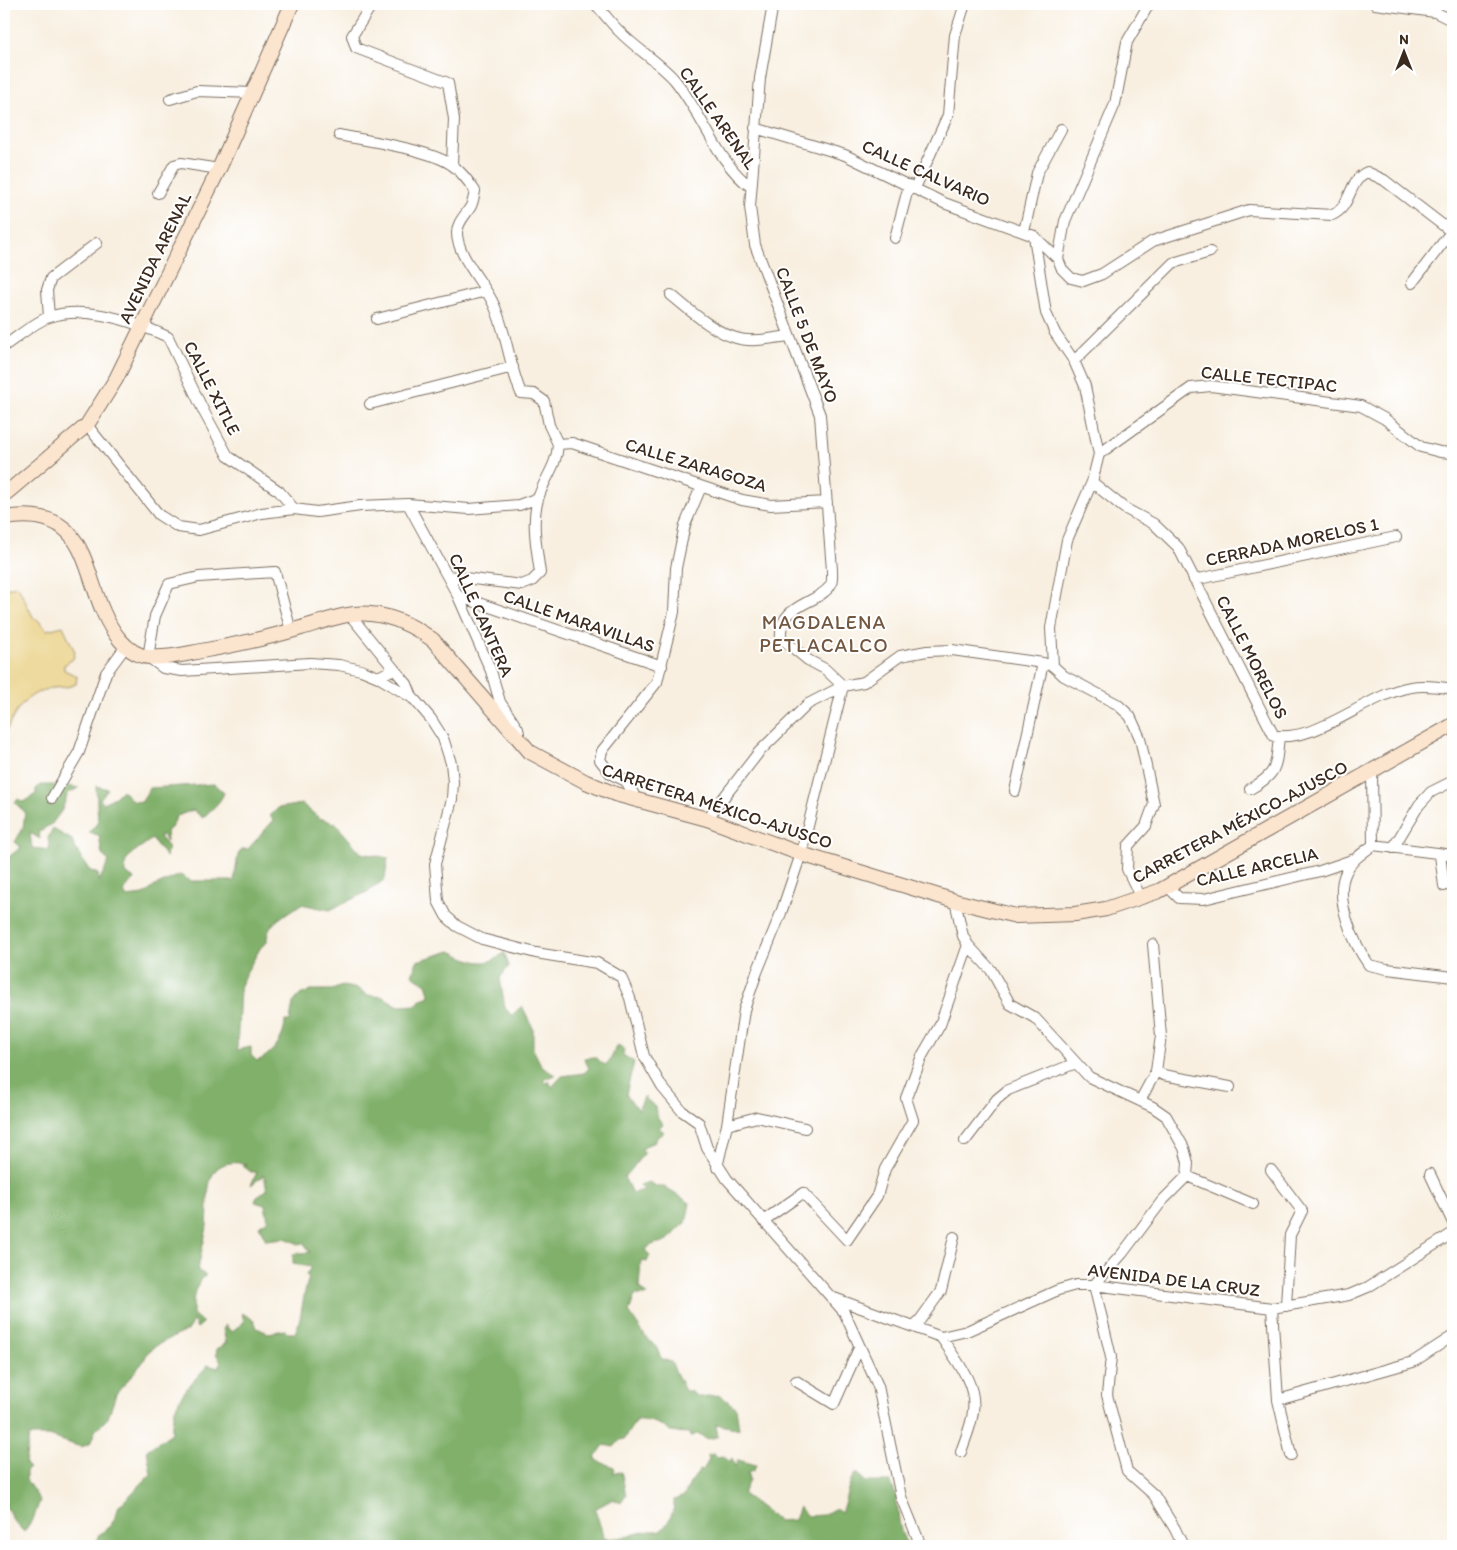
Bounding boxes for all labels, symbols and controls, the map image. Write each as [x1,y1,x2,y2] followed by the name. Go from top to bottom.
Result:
[1380,28,1430,78] north arrow
[1399,31,1409,48] text: N
[674,62,762,174] street label: CALLE ARENAL
[858,135,994,211] street label: CALLE CALVARIO
[114,189,196,327] street label: AVENIDA ARENAL
[771,264,843,406] street label: CALLE 5 DE MAYO
[179,337,245,439] street label: CALLE XITLE
[1200,361,1338,397] street label: CALLE TECTIPAC
[622,433,770,497] street label: CALLE ZARAGOZA
[1204,513,1380,571] street label: CERRADA MORELOS 1
[444,550,518,681] street label: CALLE CANTERA
[500,585,658,657] street label: CALLE MARAVILLAS
[1211,591,1293,723] street label: CALLE MORELOS
[759,610,889,657] district label: MAGDALENA PETLACALCO
[1128,756,1352,888] street label: CARRETERA MÉXICO-AJUSCO
[599,758,835,854] street label: CARRETERA MÉXICO-AJUSCO
[1194,842,1321,892] street label: CALLE ARCELIA
[1087,1259,1261,1301] street label: AVENIDA DE LA CRUZ

